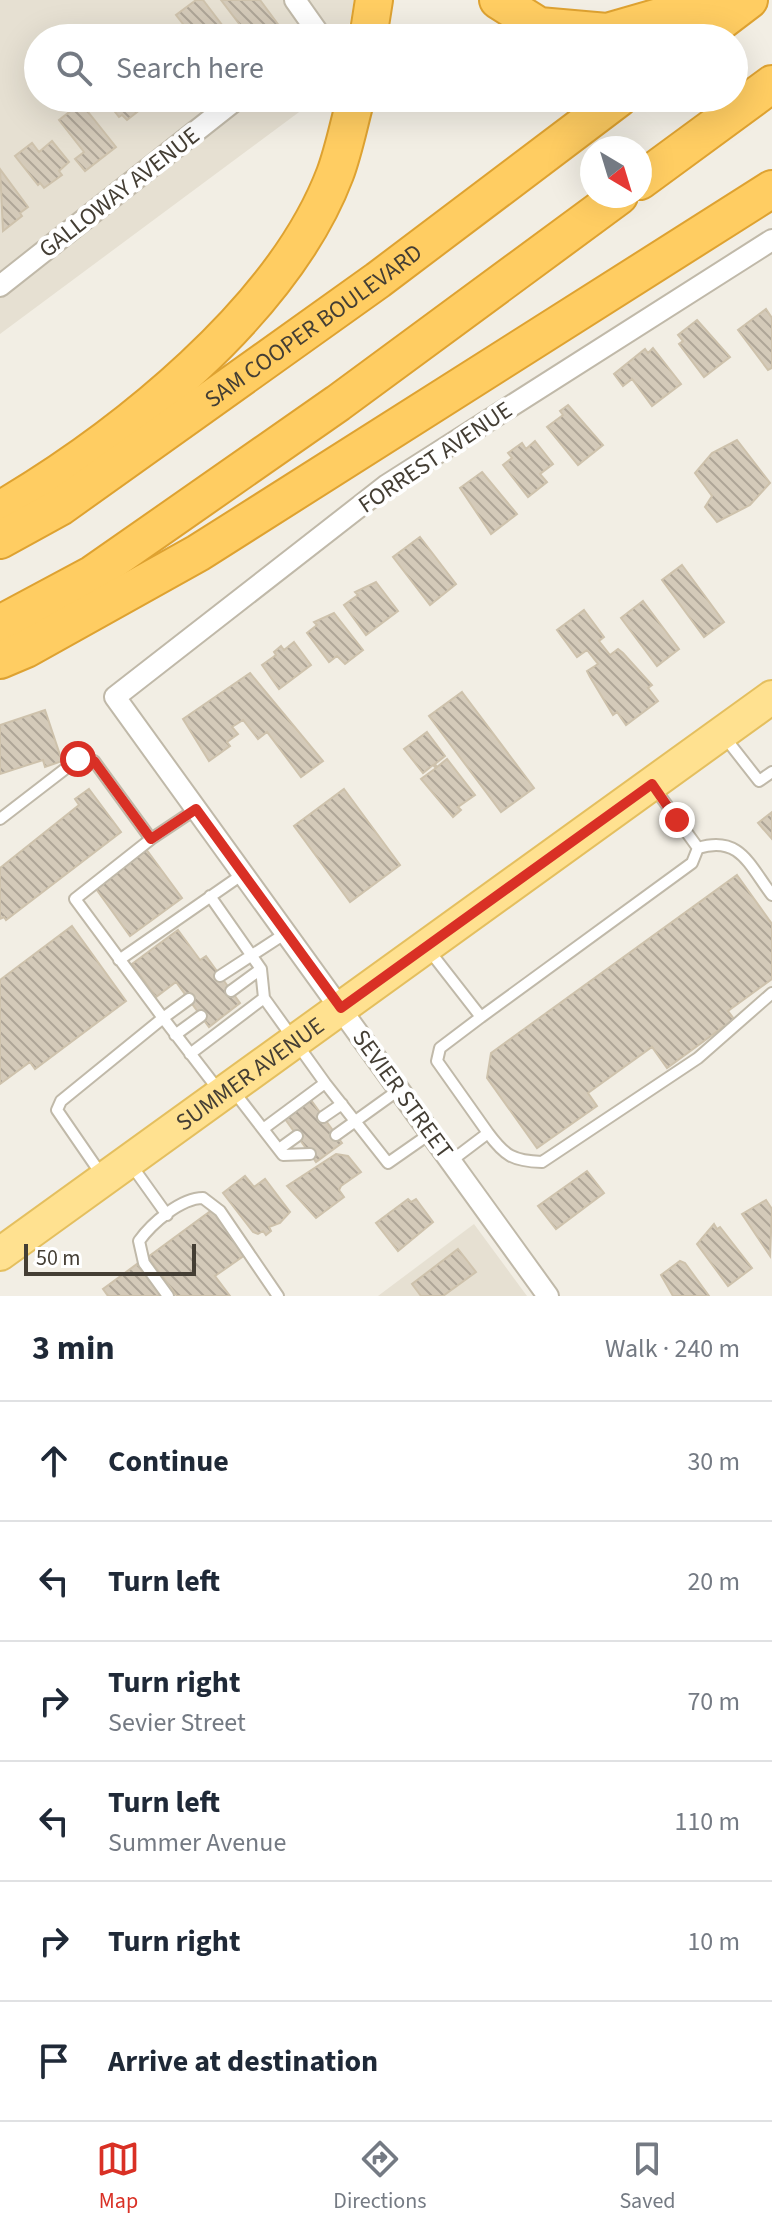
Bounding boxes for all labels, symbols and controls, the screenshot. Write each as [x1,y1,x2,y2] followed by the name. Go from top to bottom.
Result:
[24,24,748,112] search box
[52,46,96,90] icon: search
[116,47,264,90] text: Search here
[32,118,207,266] street label: GALLOWAY AVENUE
[580,136,652,208] north arrow
[197,235,430,417] street label: SAM COOPER BOULEVARD
[351,393,519,522] street label: FORREST AVENUE
[60,741,96,777] route start
[659,802,695,838] route end
[169,1009,332,1140] street label: SUMMER AVENUE
[344,1022,462,1166] street label: SEVIER STREET
[24,1240,196,1276] scale bar
[36,1242,81,1274] text: 50 m
[32,1324,115,1373] text: 3 min
[605,1330,740,1367] text: Walk · 240 m
[32,1439,76,1483] icon: ahead
[108,1440,229,1483] text: Continue
[687,1443,740,1480] text: 30 m
[32,1559,76,1603] icon: left
[108,1560,220,1603] text: Turn left
[687,1563,740,1600] text: 20 m
[108,1661,240,1704] text: Turn right
[32,1679,76,1723] icon: right
[687,1683,740,1720] text: 70 m
[108,1704,246,1741] text: Sevier Street
[108,1781,220,1824] text: Turn left
[32,1799,76,1843] icon: left
[674,1803,740,1840] text: 110 m
[108,1824,286,1861] text: Summer Avenue
[32,1919,76,1963] icon: right
[108,1920,240,1963] text: Turn right
[687,1923,740,1960] text: 10 m
[32,2039,76,2083] icon: arrive
[108,2040,378,2083] text: Arrive at destination
[96,2137,140,2217] tab: Map
[333,2137,426,2217] tab: Directions
[619,2137,676,2217] tab: Saved

